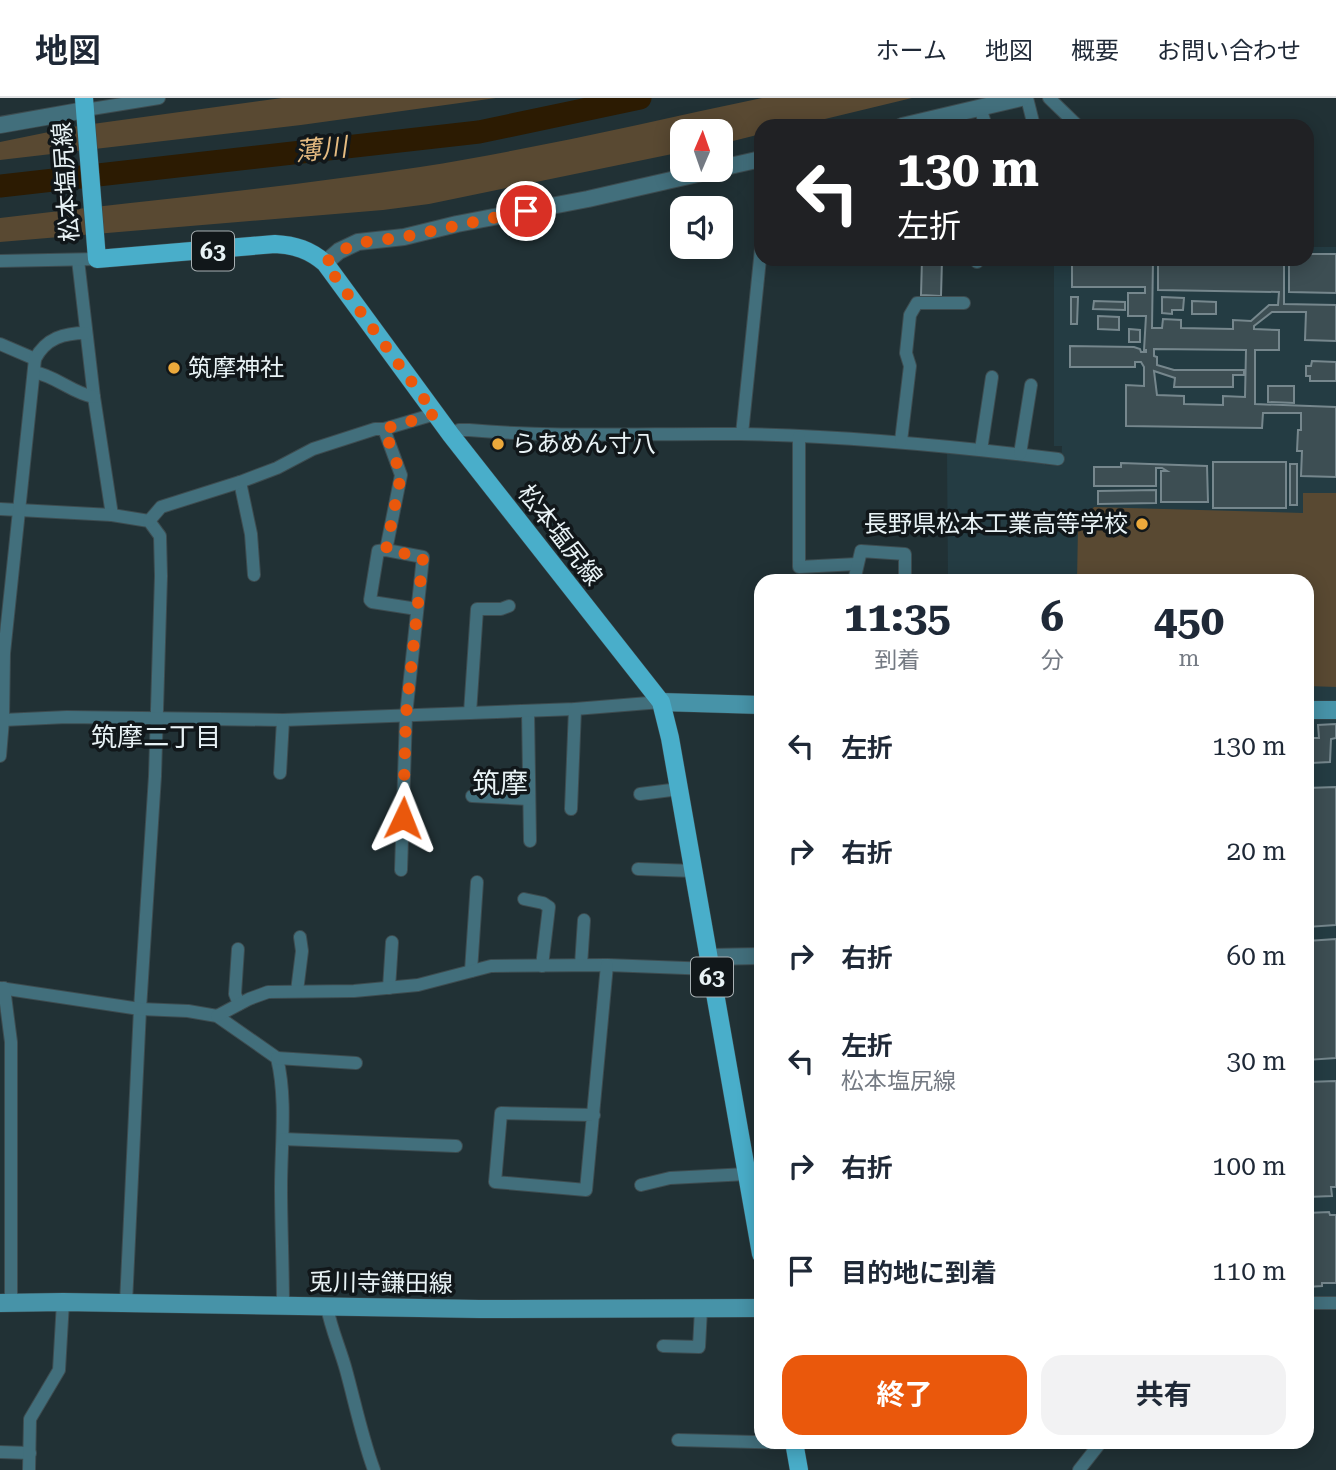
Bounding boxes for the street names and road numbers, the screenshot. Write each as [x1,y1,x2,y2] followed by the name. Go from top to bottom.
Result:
[48,121,84,243] street label: 松本塩尻線
[192,232,234,270] road number: 63
[512,479,608,591] street label: 松本塩尻線
[691,958,733,996] road number: 63
[309,1268,453,1298] street label: 兎川寺鎌田線

